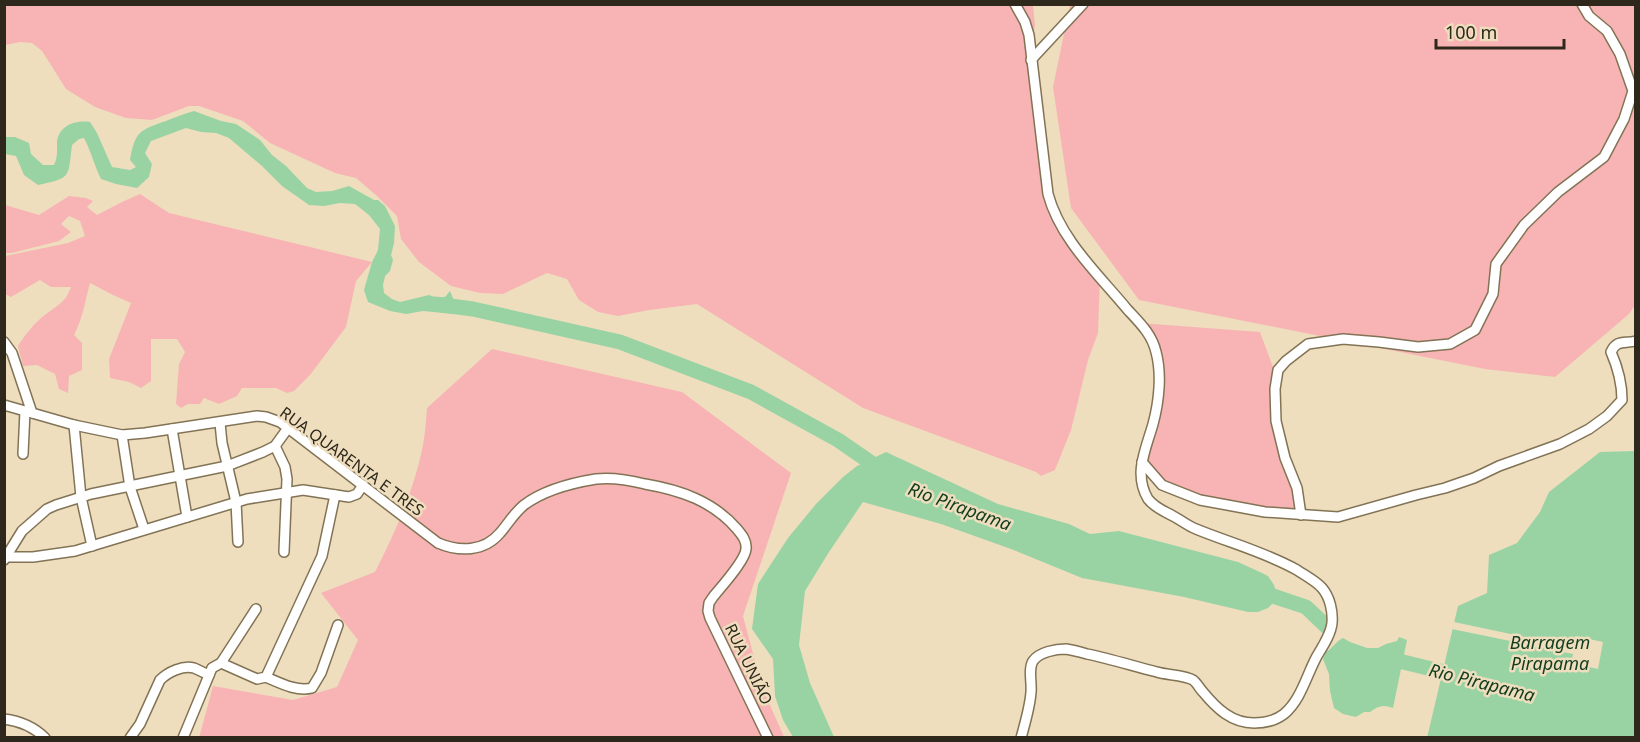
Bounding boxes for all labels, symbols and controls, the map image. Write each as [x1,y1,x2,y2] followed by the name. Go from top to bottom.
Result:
[1436,12,1564,50] scale bar
[1445,20,1497,44] text: 100 m
[276,401,429,521] street label: RUA QUARENTA E TRES
[905,476,1015,536] water label: Rio Pirapama
[720,620,778,708] street label: RUA UNIÃO
[1510,630,1590,675] water label: Barragem Pirapama
[1427,657,1537,707] water label: Rio Pirapama

